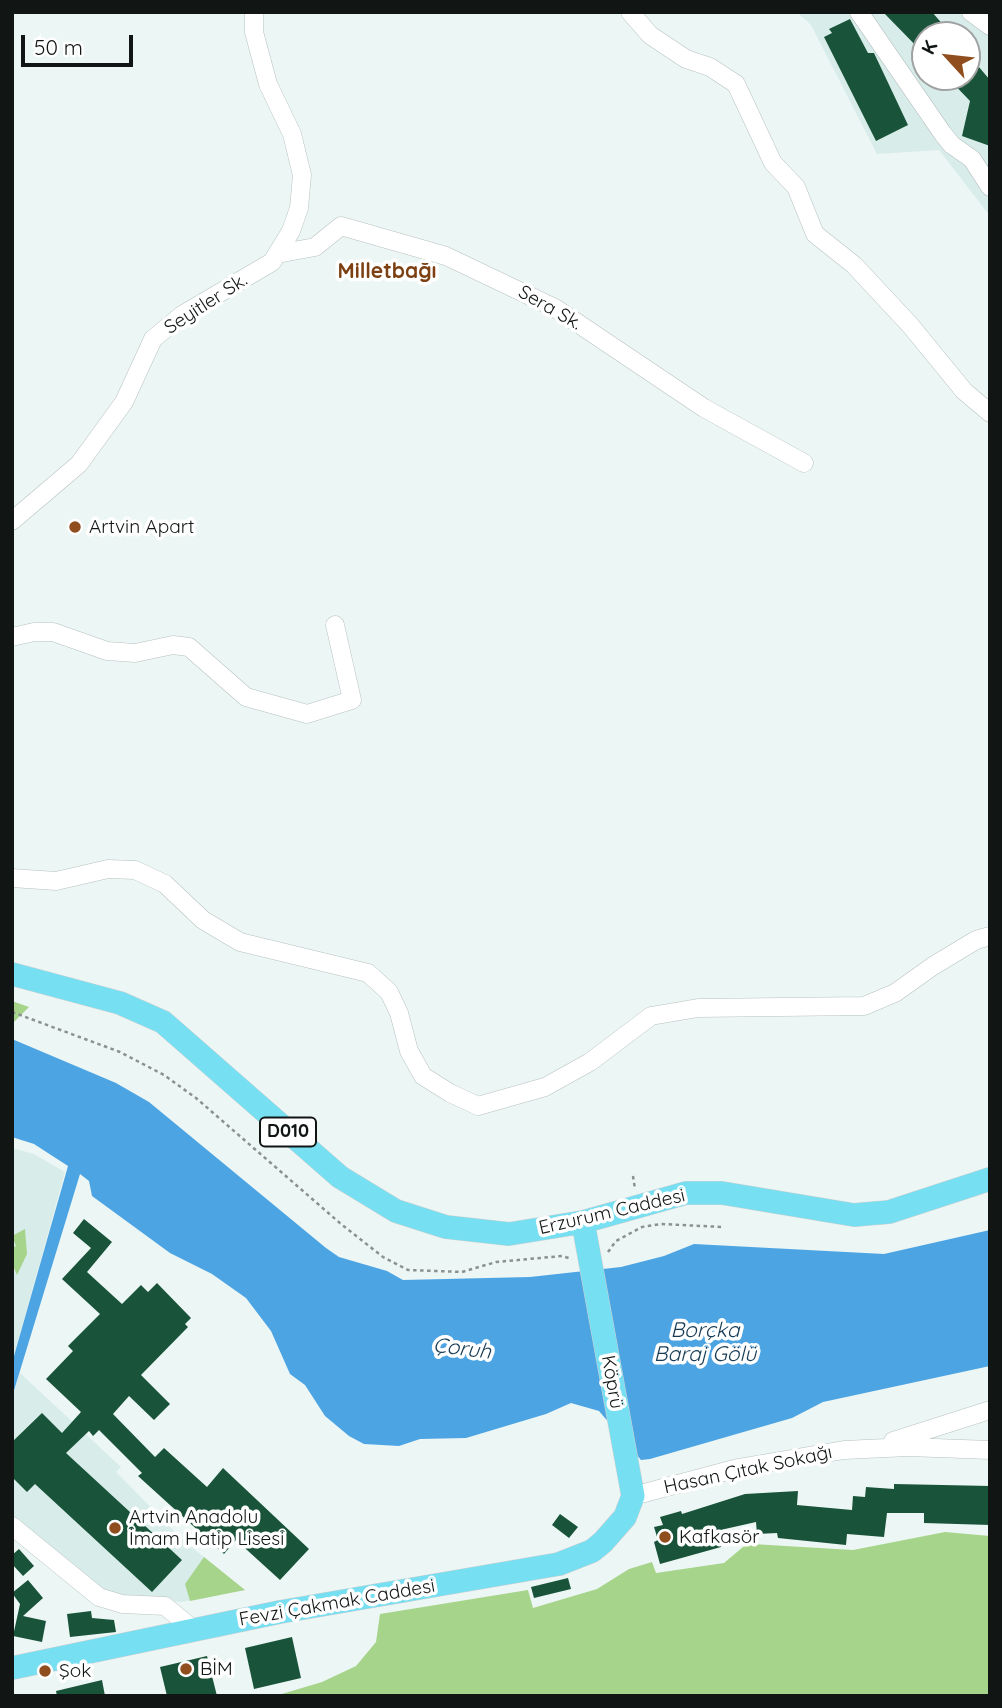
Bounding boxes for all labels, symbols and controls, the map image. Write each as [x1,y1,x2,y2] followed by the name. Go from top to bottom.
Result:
[24,21,136,65] scale bar
[911,21,981,91] north arrow
[34,34,83,60] text: 50 m
[916,36,943,58] text: K
[338,259,436,285] district label: Milletbağı
[160,269,252,339] street label: Seyitler Sk.
[514,281,586,335] street label: Sera Sk.
[89,516,194,538] place label: Artvin Apart
[67,519,83,535] marker: Artvin Apart
[260,1118,316,1147] road number: D010
[537,1184,687,1240] street label: Erzurum Caddesi
[654,1318,756,1368] water label: Borçka Baraj Gölü
[432,1333,492,1365] water label: Çoruh
[596,1353,628,1411] street label: Köprü
[662,1441,834,1499] street label: Hasan Çıtak Sokağı
[129,1506,284,1550] place label: Artvin Anadolu İmam Hatip Lisesi
[107,1520,123,1536] marker: Artvin Anadolu İmam Hatip Lisesi
[679,1526,759,1548] place label: Kafkasör
[657,1529,673,1545] marker: Kafkasör
[237,1575,437,1631] street label: Fevzi Çakmak Caddesi
[200,1658,233,1680] place label: BİM
[59,1660,91,1682] place label: Şok
[178,1661,194,1677] marker: BİM
[37,1663,53,1679] marker: Şok

